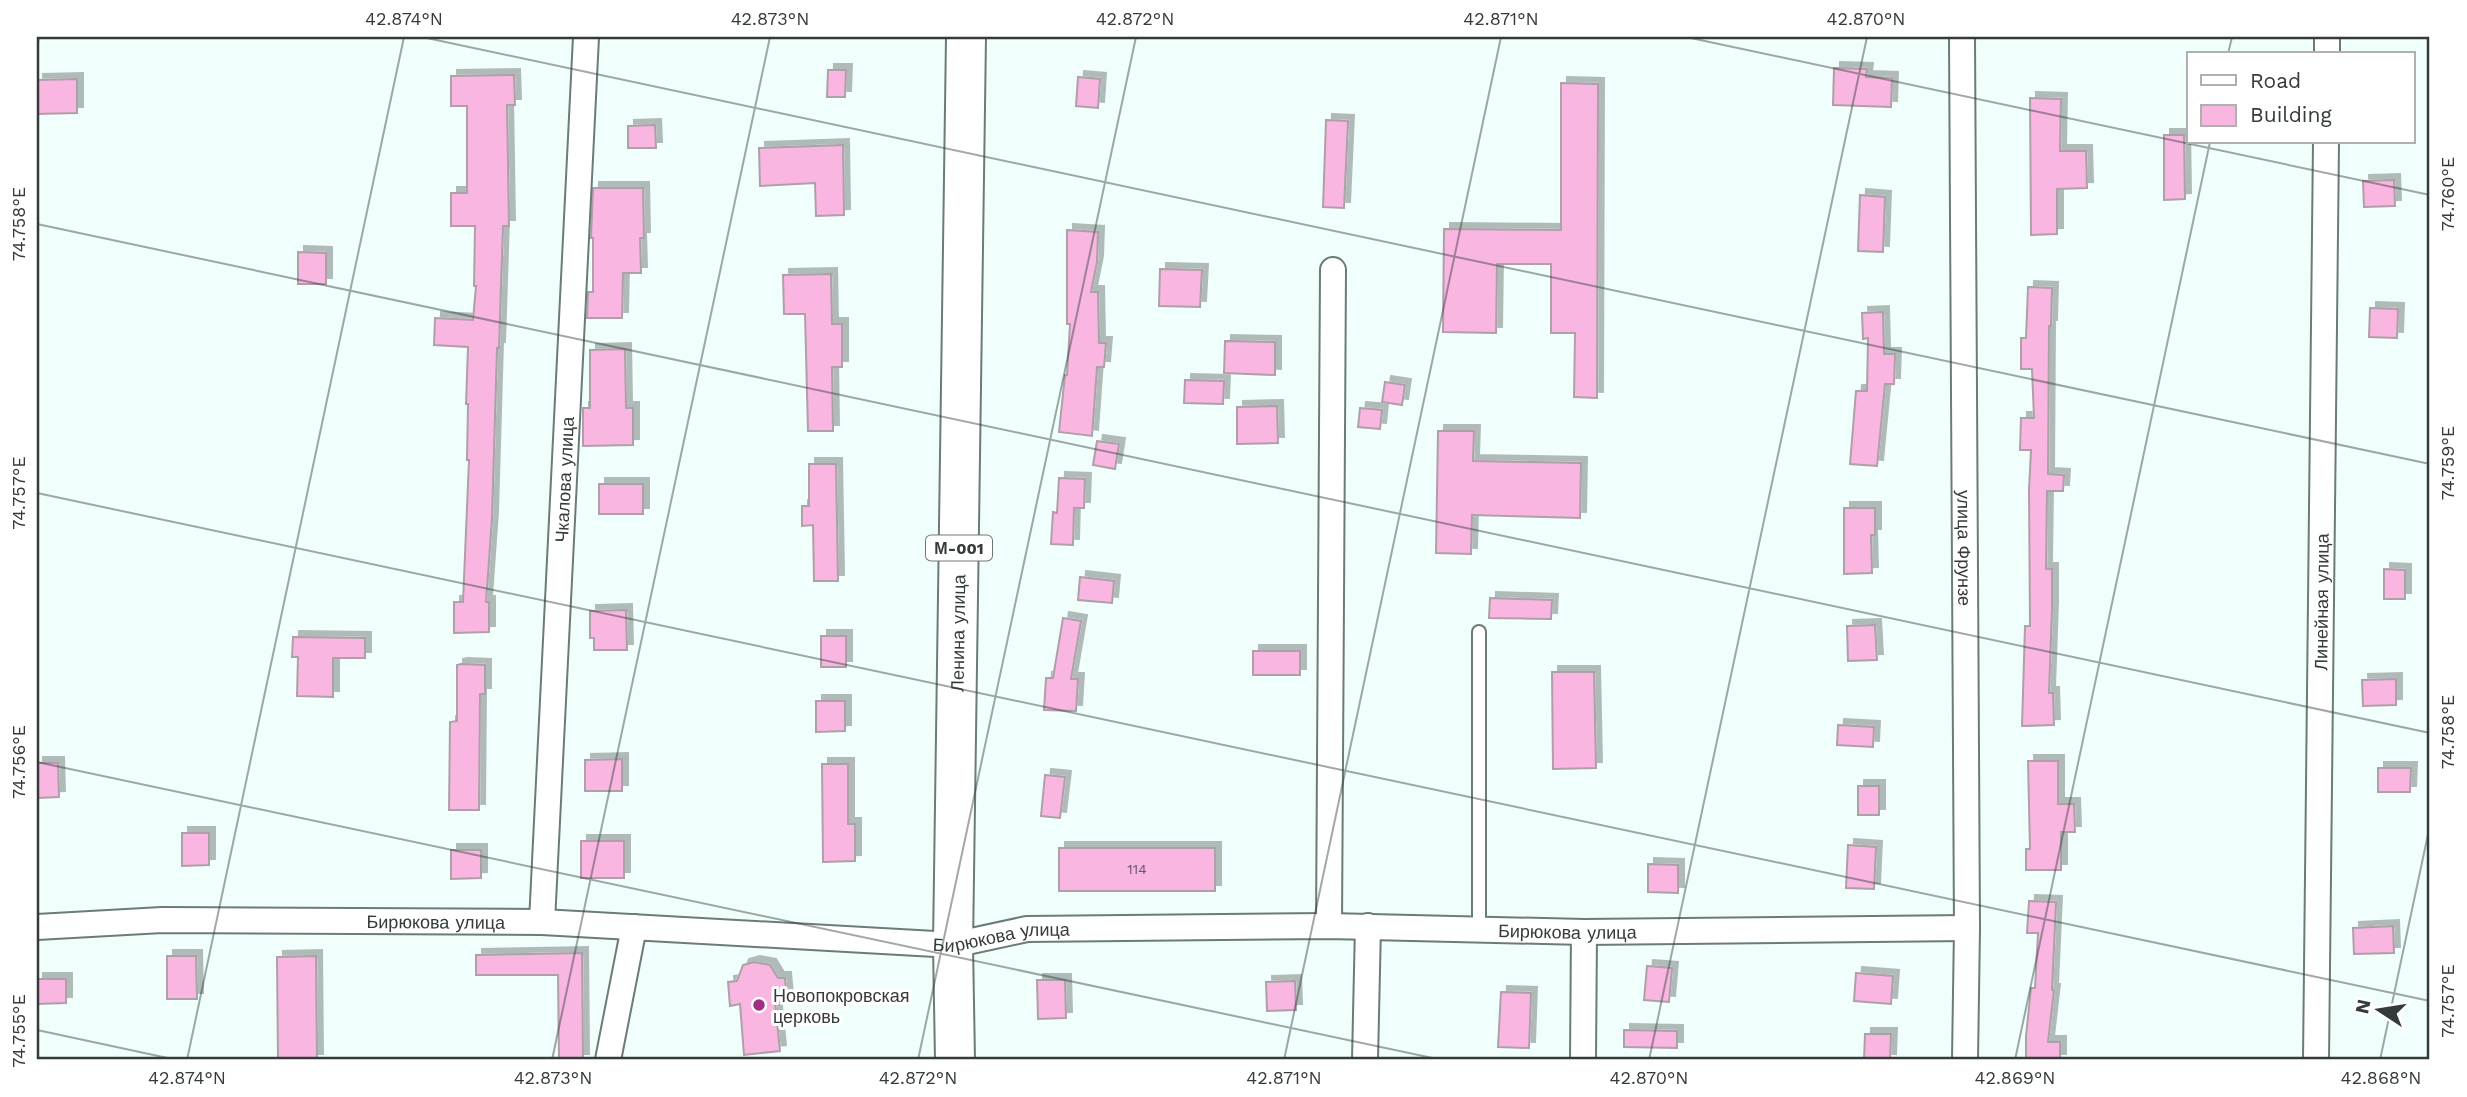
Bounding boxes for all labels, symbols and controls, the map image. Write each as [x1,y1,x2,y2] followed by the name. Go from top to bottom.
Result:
[365,8,443,29] text: 42.874°N
[731,8,809,29] text: 42.873°N
[1096,8,1174,29] text: 42.872°N
[1463,8,1539,29] text: 42.871°N
[1826,8,1906,29] text: 42.870°N
[2187,52,2414,144] legend
[2250,68,2301,93] text: Road
[2250,102,2332,127] text: Building
[2437,157,2458,231] text: 74.760°E
[8,187,29,261] text: 74.758°E
[550,415,578,543] street label: Чкалова улица
[2437,426,2458,500] text: 74.759°E
[8,456,29,530] text: 74.757°E
[1954,490,1976,606] street label: улица Фрунзе
[2310,532,2332,671] street label: Линейная улица
[926,536,992,561] road number: М-001
[946,573,969,692] street label: Ленина улица
[2437,695,2458,769] text: 74.758°E
[8,725,29,799] text: 74.756°E
[1127,861,1147,877] house number: 114
[366,911,506,932] street label: Бирюкова улица
[932,918,1071,956] street label: Бирюкова улица
[1498,919,1638,943] street label: Бирюкова улица
[2437,964,2458,1038] text: 74.757°E
[2344,974,2414,1044] north arrow
[773,985,909,1027] place label: Новопокровская церковь
[8,994,29,1068] text: 74.755°E
[751,997,767,1013] marker: Новопокровская церковь
[2350,997,2376,1016] text: N
[148,1067,226,1088] text: 42.874°N
[514,1067,592,1088] text: 42.873°N
[879,1067,957,1088] text: 42.872°N
[1246,1067,1322,1088] text: 42.871°N
[1609,1067,1689,1088] text: 42.870°N
[1975,1067,2055,1088] text: 42.869°N
[2341,1067,2421,1088] text: 42.868°N

